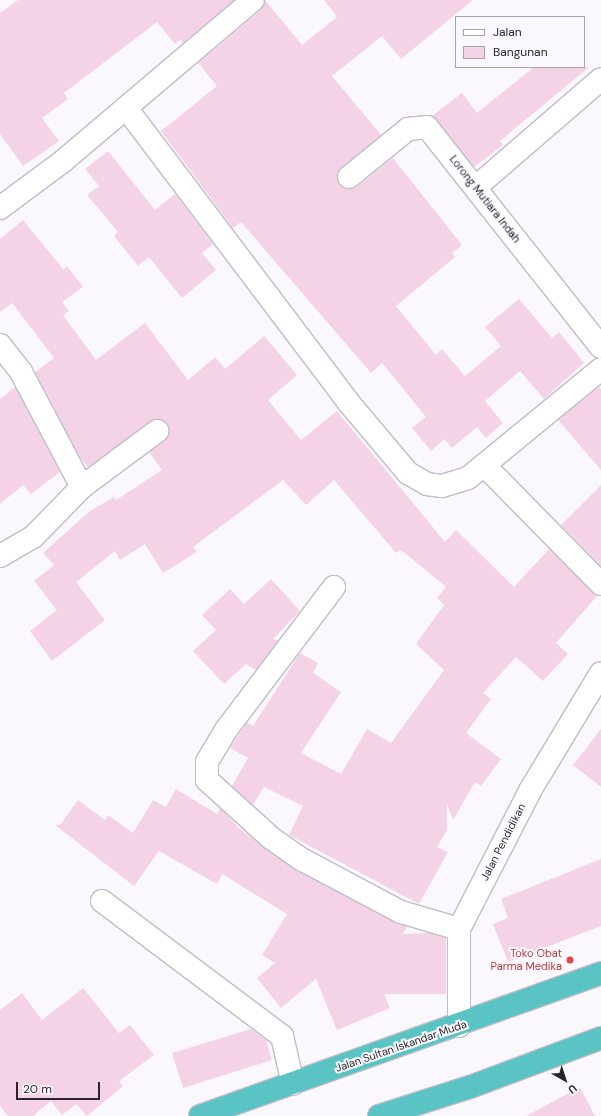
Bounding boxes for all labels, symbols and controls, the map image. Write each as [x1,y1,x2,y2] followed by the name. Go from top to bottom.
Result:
[455,16,585,68] legend
[493,24,522,40] text: Jalan
[493,44,548,60] text: Bangunan
[447,153,523,245] street label: Lorong Mutiara Indah
[478,801,528,883] street label: Jalan Pendidikan
[491,947,562,973] place label: Toko Obat Parma Medika
[565,955,575,965] marker: Toko Obat Parma Medika
[334,1017,468,1075] street label: Jalan Sultan Iskandar Muda
[545,1060,585,1100] north arrow
[18,1074,102,1100] scale bar
[23,1081,52,1097] text: 20 m
[565,1082,580,1097] text: U

